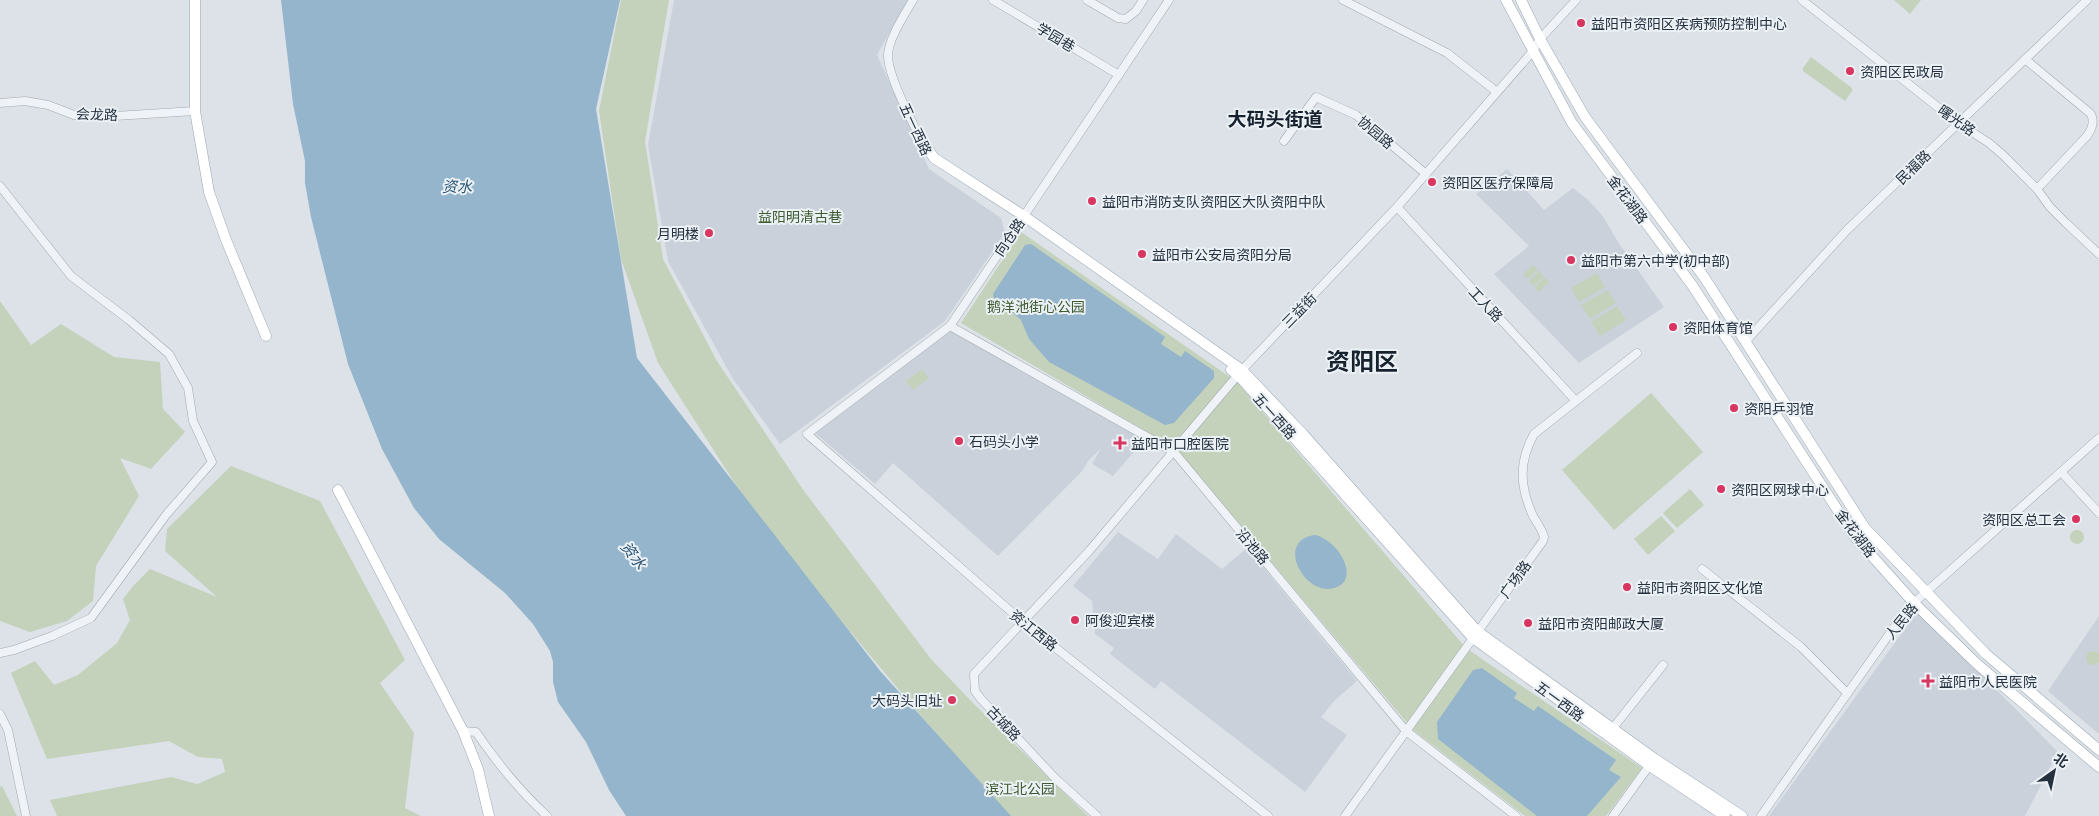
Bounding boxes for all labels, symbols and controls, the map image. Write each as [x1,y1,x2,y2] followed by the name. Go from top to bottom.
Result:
[1591,14,1787,33] place label: 益阳市资阳区疾病预防控制中心
[1575,17,1587,29] marker: 益阳市资阳区疾病预防控制中心
[1033,18,1079,56] street label: 学园巷
[1860,62,1944,81] place label: 资阳区民政局
[1844,65,1856,77] marker: 资阳区民政局
[896,100,936,158] street label: 五一西路
[1934,100,1980,140] street label: 曙光路
[76,104,118,124] street label: 会龙路
[1227,106,1323,132] district label: 大码头街道
[1354,111,1398,153] street label: 协园路
[1891,146,1935,188] street label: 民福路
[1604,171,1652,227] street label: 金花湖路
[1442,173,1554,192] place label: 资阳区医疗保障局
[442,176,473,196] water label: 资水
[1426,176,1438,188] marker: 资阳区医疗保障局
[1102,192,1326,211] place label: 益阳市消防支队资阳区大队资阳中队
[1086,195,1098,207] marker: 益阳市消防支队资阳区大队资阳中队
[758,207,842,226] park label: 益阳明清古巷
[989,214,1029,260] street label: 向仓路
[657,224,699,243] place label: 月明楼
[703,227,715,239] marker: 月明楼
[1152,245,1292,264] place label: 益阳市公安局资阳分局
[1136,248,1148,260] marker: 益阳市公安局资阳分局
[1581,251,1729,270] place label: 益阳市第六中学(初中部)
[1565,254,1577,266] marker: 益阳市第六中学(初中部)
[1465,282,1507,326] street label: 工人路
[1278,288,1320,332] street label: 三益街
[987,297,1085,316] park label: 鹅洋池街心公园
[1683,318,1753,337] place label: 资阳体育馆
[1667,321,1679,333] marker: 资阳体育馆
[1326,344,1398,377] district label: 资阳区
[1249,389,1301,443] street label: 五一西路
[1744,399,1814,418] place label: 资阳乒羽馆
[1728,402,1740,414] marker: 资阳乒羽馆
[969,432,1039,451] place label: 石码头小学
[1131,434,1229,453] place label: 益阳市口腔医院
[953,435,965,447] marker: 石码头小学
[1113,436,1127,450] marker: 益阳市口腔医院
[1731,480,1829,499] place label: 资阳区网球中心
[1715,483,1727,495] marker: 资阳区网球中心
[1832,505,1880,561] street label: 金花湖路
[1982,510,2066,529] place label: 资阳区总工会
[2070,513,2082,525] marker: 资阳区总工会
[1232,524,1274,568] street label: 沿池路
[617,537,652,574] water label: 资水
[1495,556,1535,602] street label: 广场路
[1637,578,1763,597] place label: 益阳市资阳区文化馆
[1621,581,1633,593] marker: 益阳市资阳区文化馆
[1880,599,1922,643] street label: 人民路
[1006,605,1062,655] street label: 资江西路
[1085,611,1155,630] place label: 阿俊迎宾楼
[1069,614,1081,626] marker: 阿俊迎宾楼
[1538,614,1664,633] place label: 益阳市资阳邮政大厦
[1522,617,1534,629] marker: 益阳市资阳邮政大厦
[1939,672,2037,691] place label: 益阳市人民医院
[1921,674,1935,688] marker: 益阳市人民医院
[1532,677,1588,725] street label: 五一西路
[872,691,942,710] place label: 大码头旧址
[946,694,958,706] marker: 大码头旧址
[983,701,1025,745] street label: 古城路
[2029,746,2079,796] north arrow
[2050,748,2072,771] text: 北
[985,779,1055,798] park label: 滨江北公园

